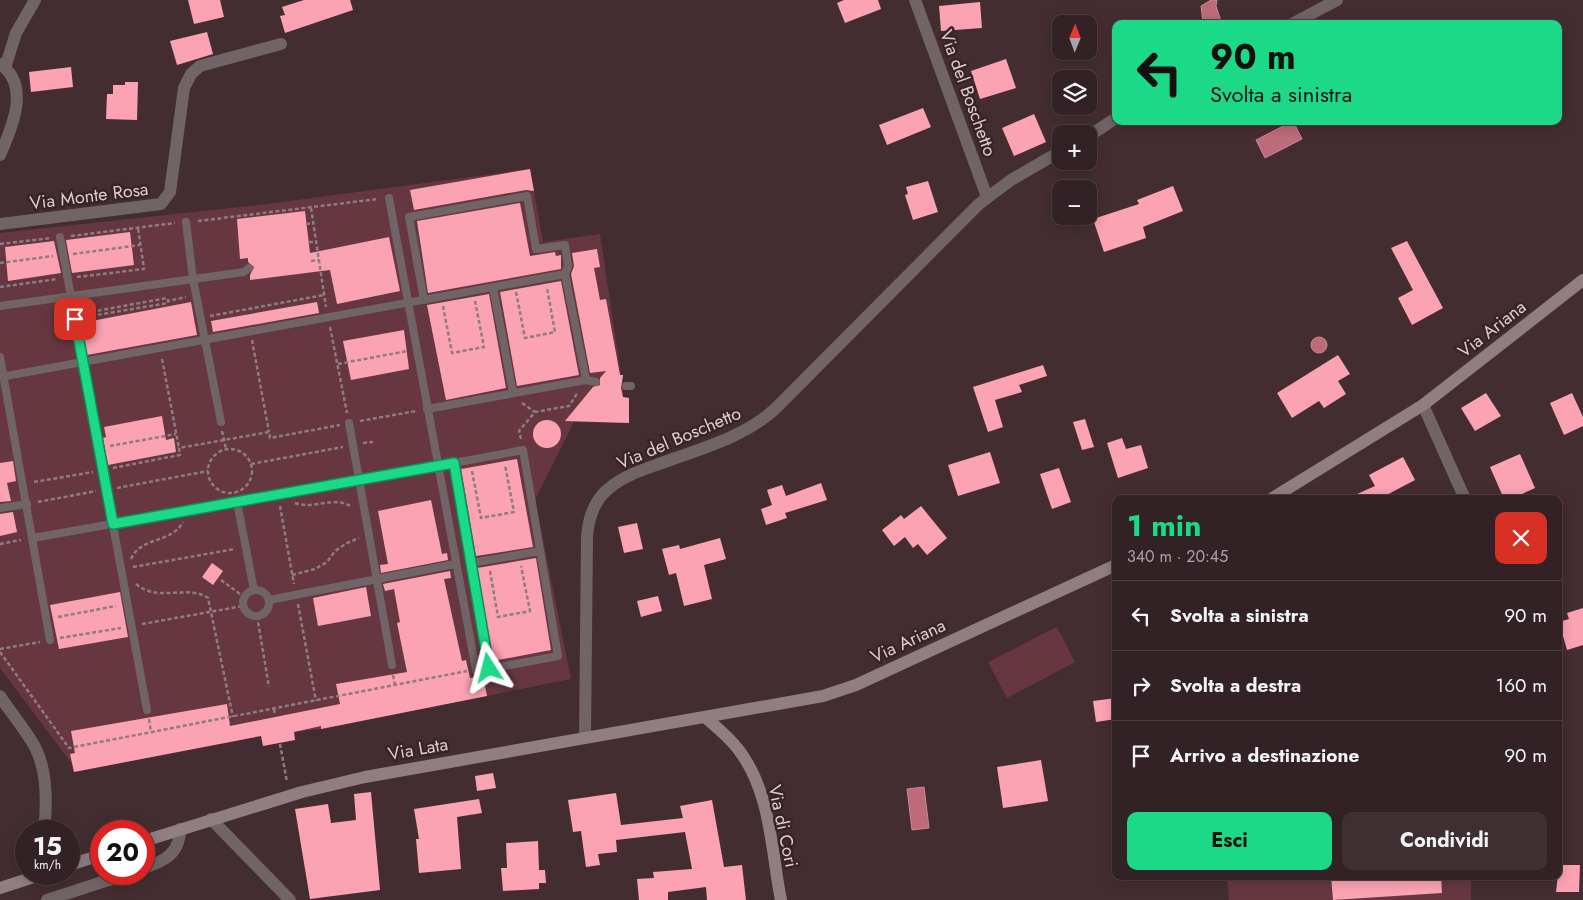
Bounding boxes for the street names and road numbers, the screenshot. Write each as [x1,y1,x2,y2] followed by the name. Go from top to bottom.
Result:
[933,26,1003,160] street label: Via del Boschetto
[28,176,150,216] street label: Via Monte Rosa
[1452,294,1532,364] street label: Via Ariana
[613,400,745,476] street label: Via del Boschetto
[866,612,950,670] street label: Via Ariana
[386,731,450,767] street label: Via Lata
[762,782,804,870] street label: Via di Cori

